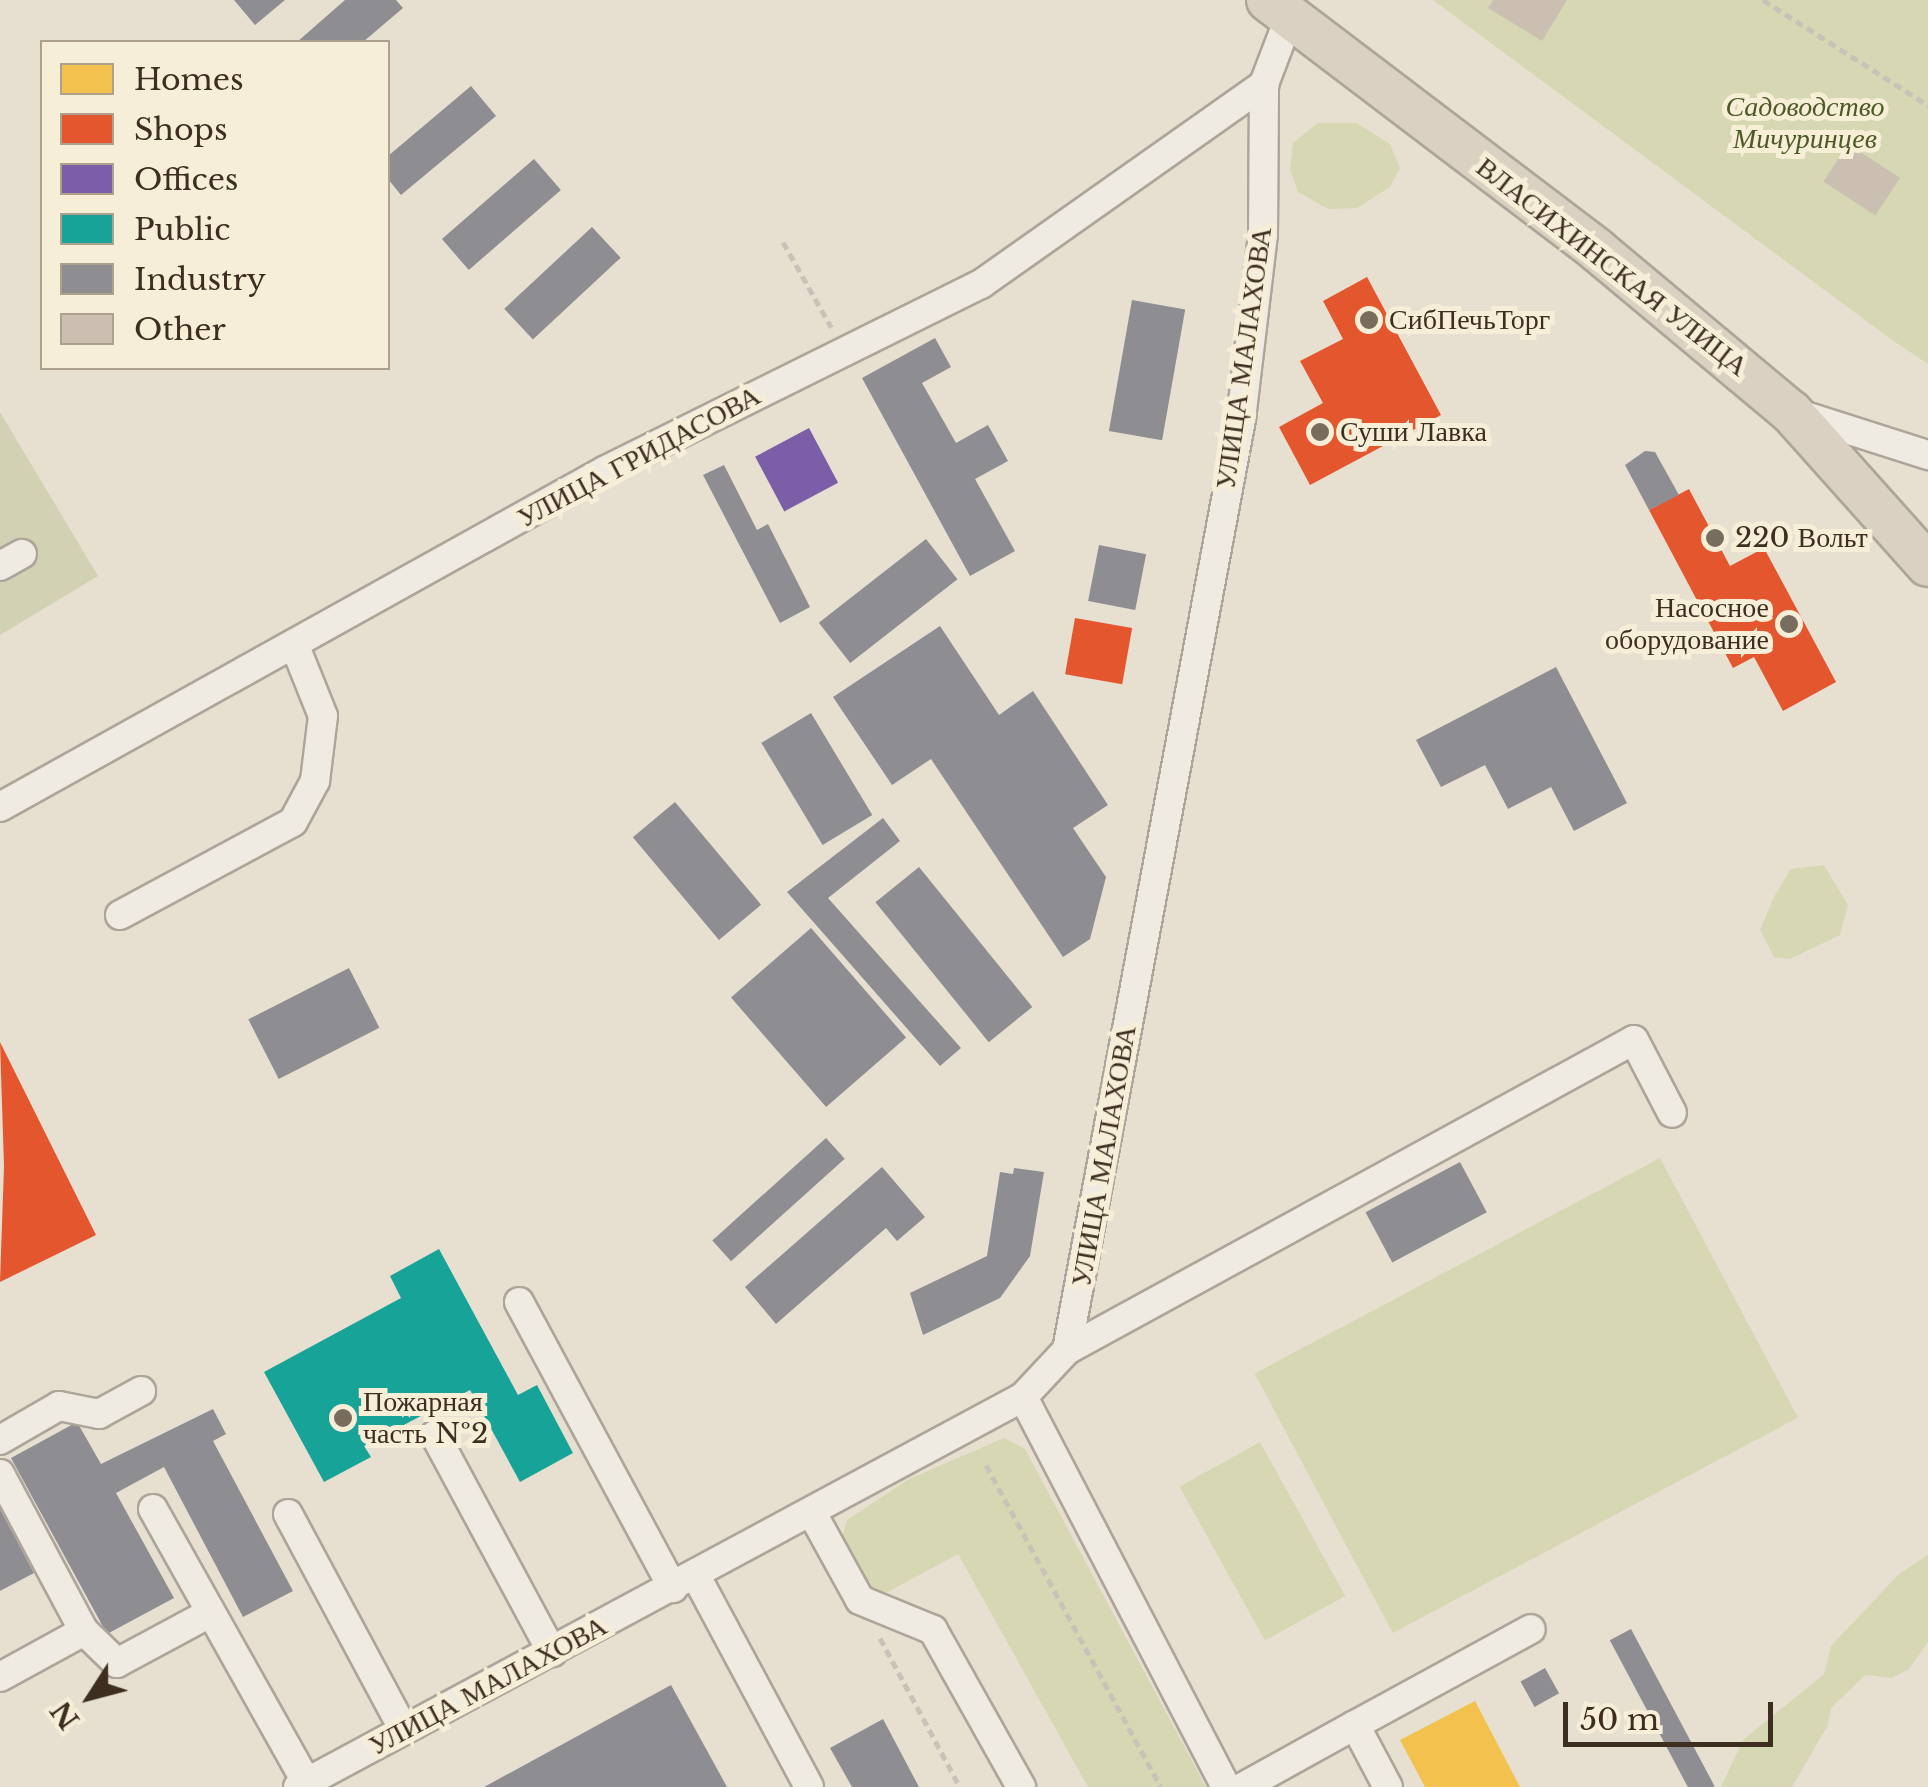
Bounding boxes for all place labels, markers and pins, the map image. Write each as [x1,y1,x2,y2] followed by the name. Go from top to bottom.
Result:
[1389,303,1550,337] place label: СибПечьТорг
[1358,309,1380,331] marker: СибПечьТорг
[1340,415,1487,449] place label: Суши Лавка
[1309,421,1331,443] marker: Суши Лавка
[1735,521,1868,555] place label: 220 Вольт
[1704,527,1726,549] marker: 220 Вольт
[1605,591,1769,657] place label: Насосное оборудование
[1778,613,1800,635] marker: Насосное оборудование
[363,1385,488,1451] place label: Пожарная часть №2
[332,1407,354,1429] marker: Пожарная часть №2

